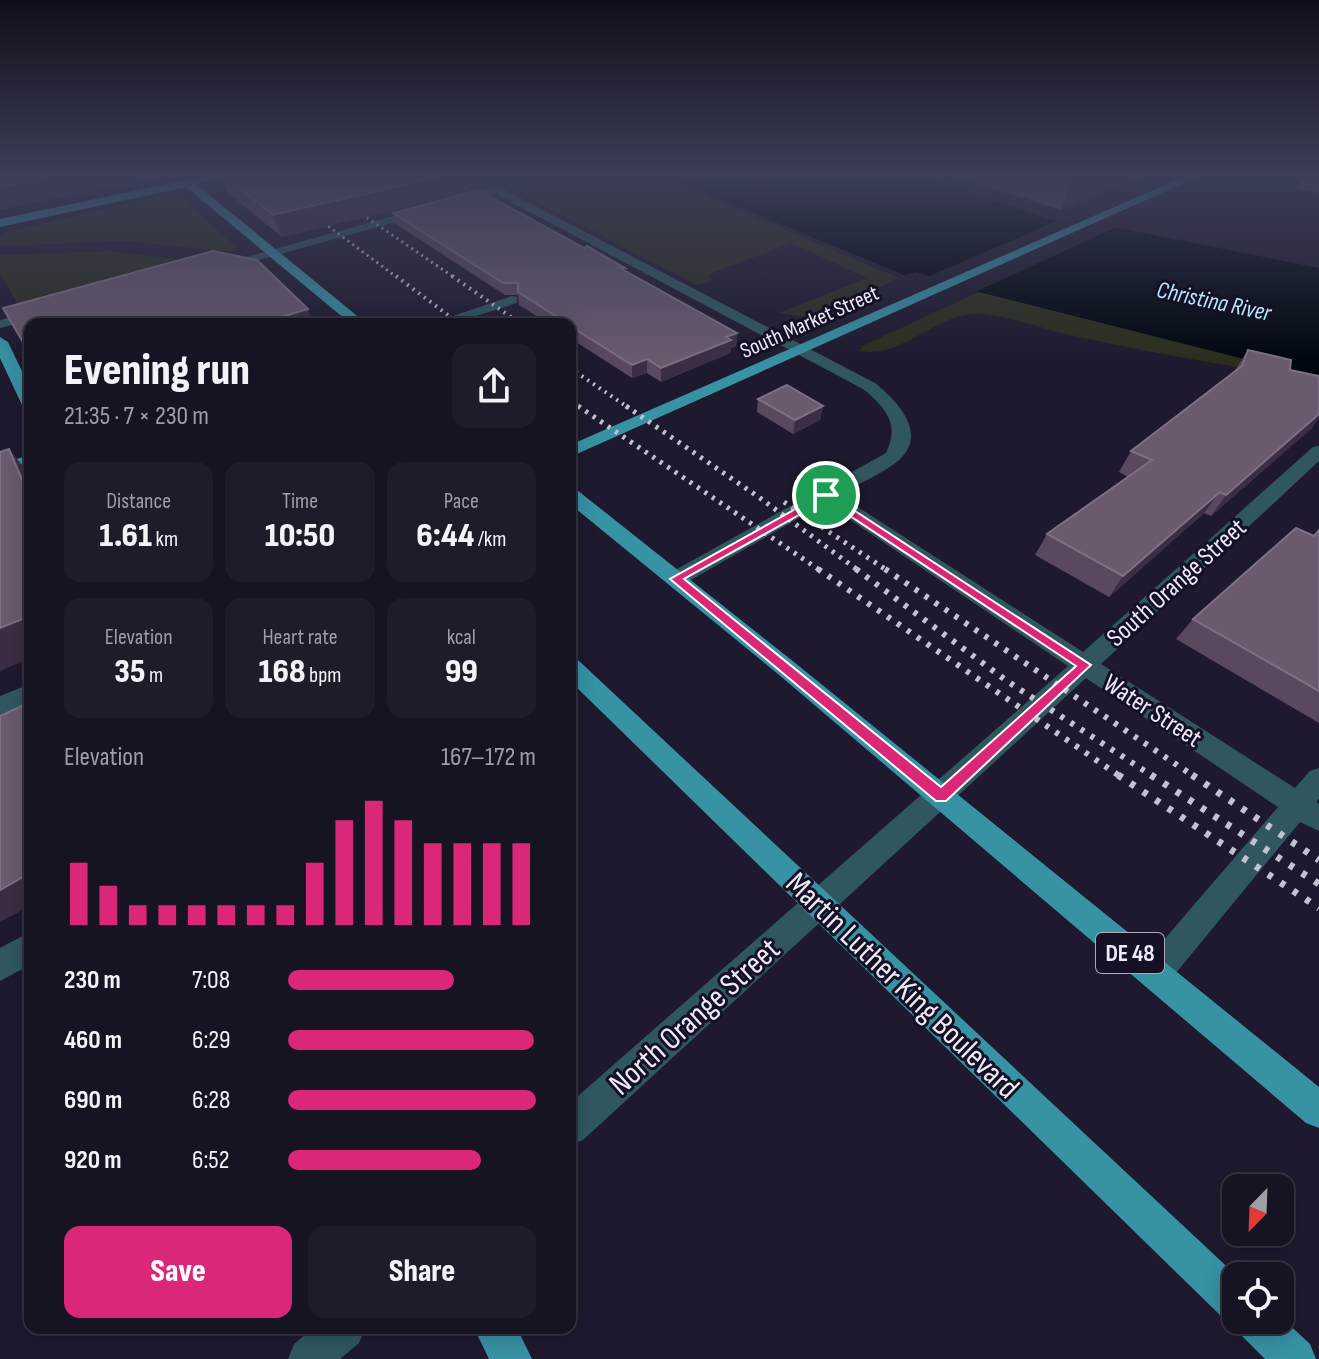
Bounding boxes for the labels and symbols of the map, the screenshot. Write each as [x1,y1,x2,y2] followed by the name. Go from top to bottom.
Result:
[1154,275,1275,328] water label: Christina River
[736,280,883,365] street label: South Market Street
[792,461,860,529] pin
[1101,512,1253,654] street label: South Orange Street
[1097,668,1207,754] street label: Water Street
[777,865,1027,1107] street label: Martin Luther King Boulevard
[602,930,788,1104] street label: North Orange Street
[1096,933,1164,973] road number: DE 48
[1222,1174,1294,1246] north arrow

